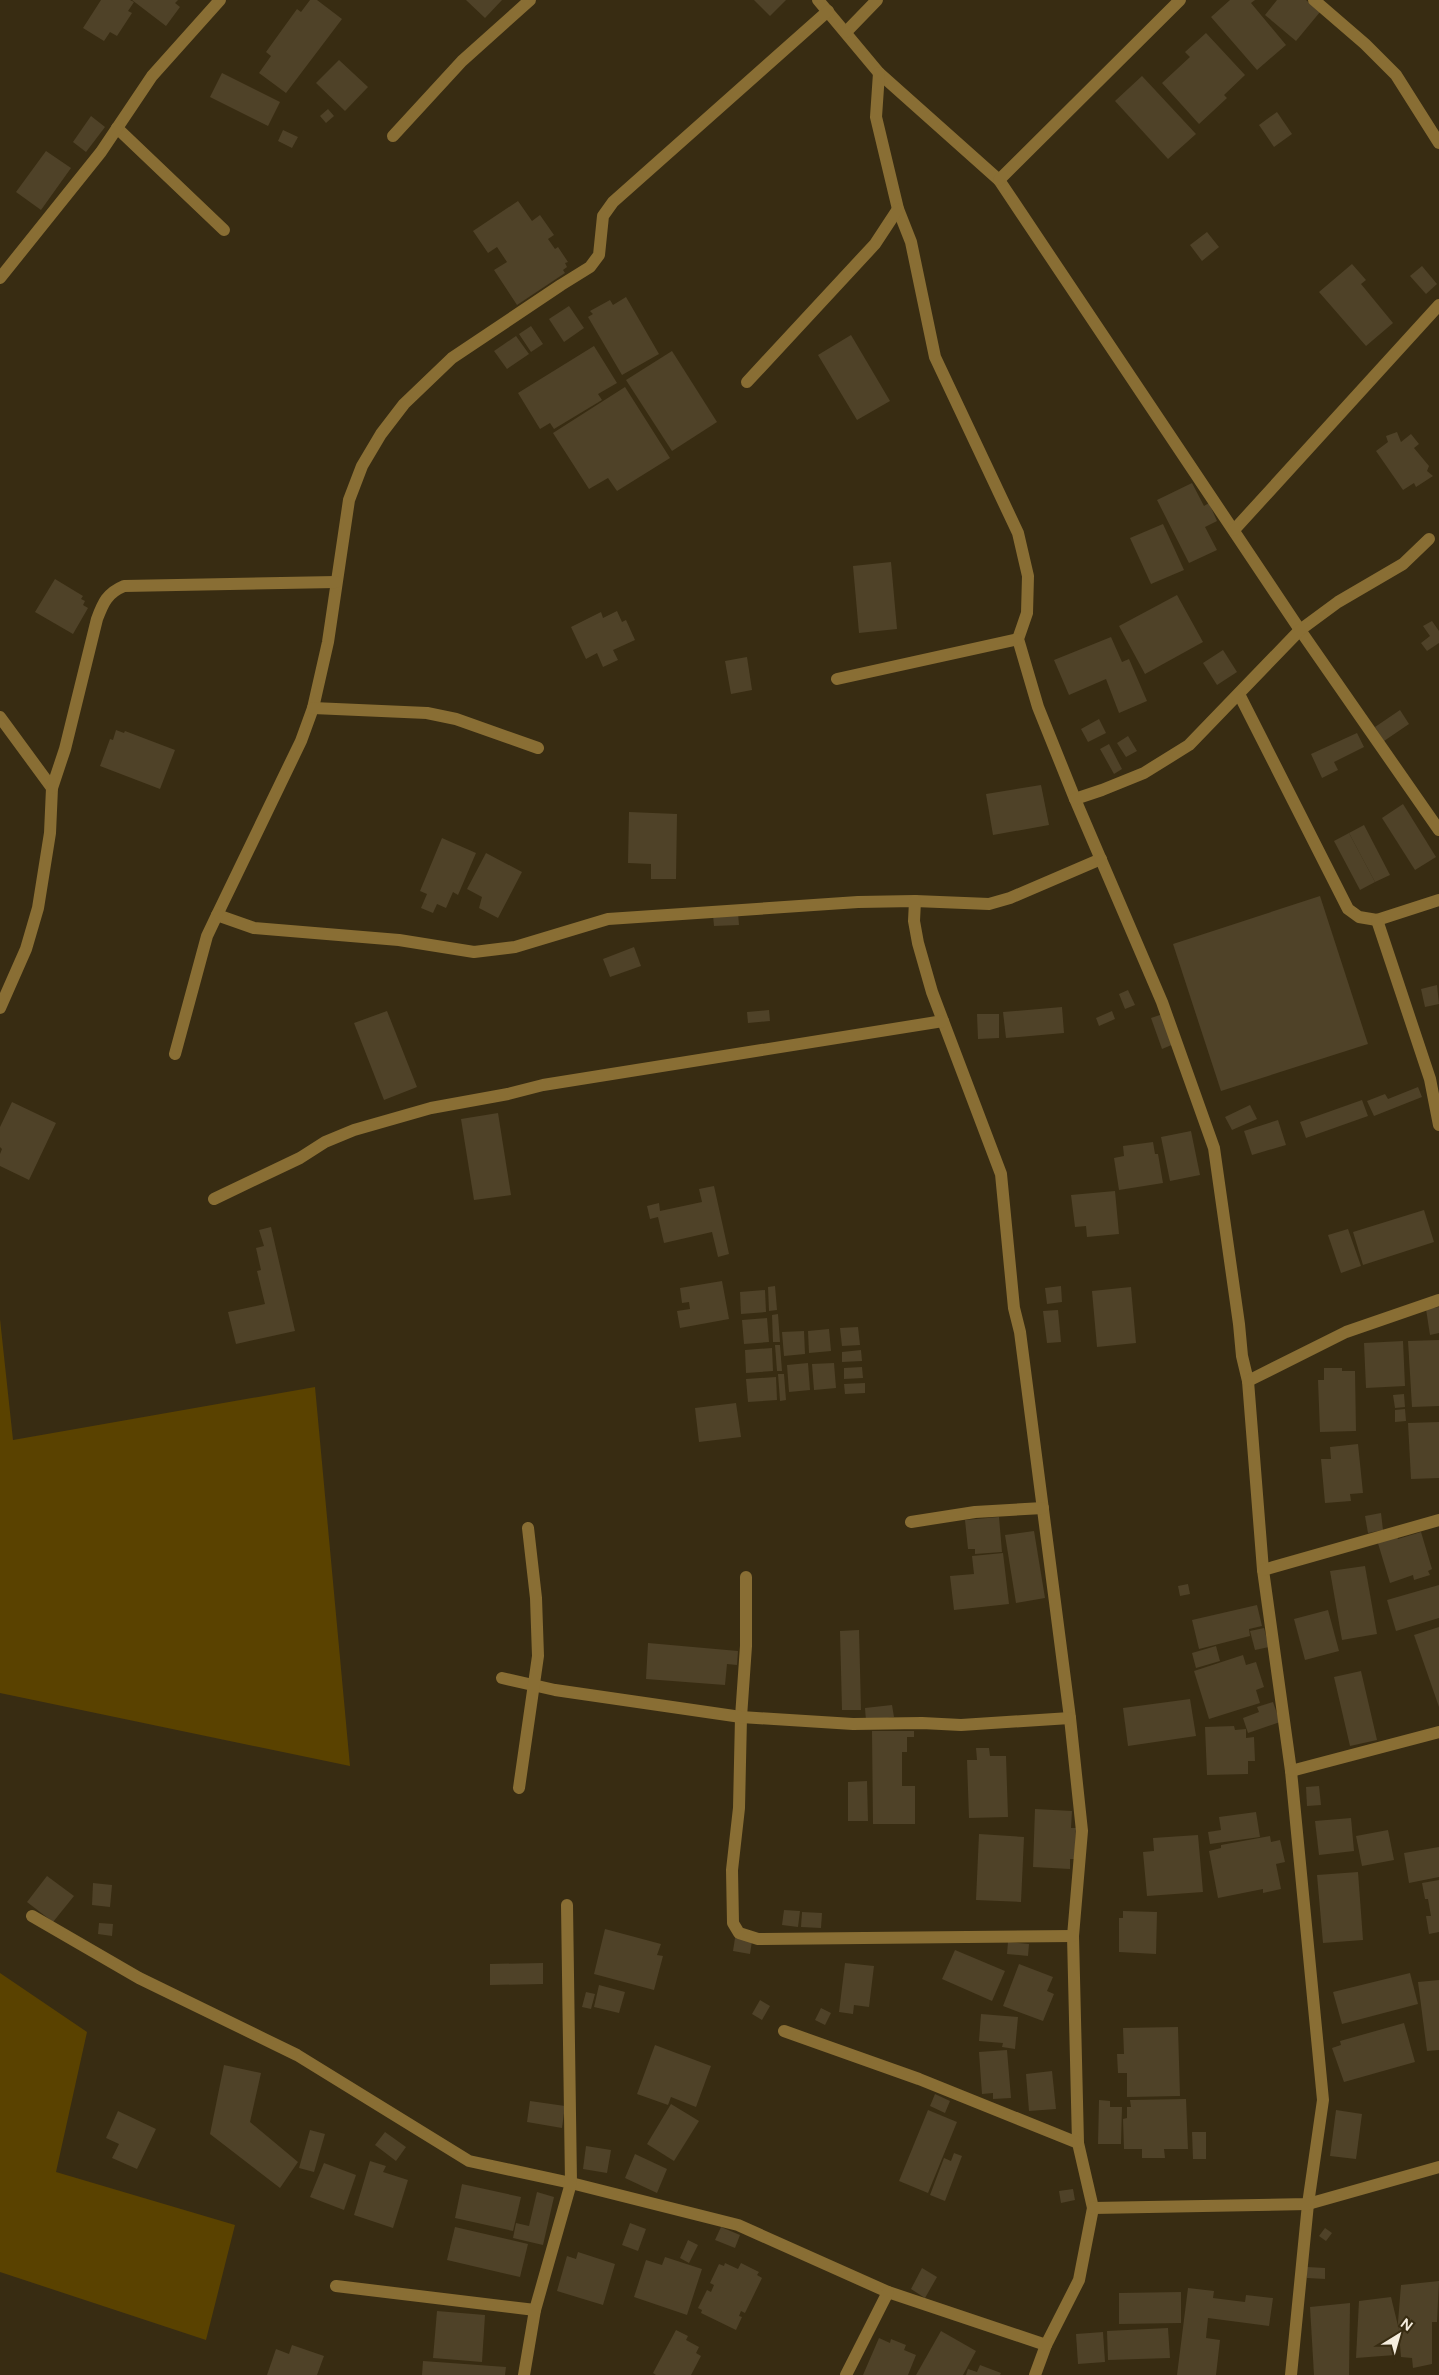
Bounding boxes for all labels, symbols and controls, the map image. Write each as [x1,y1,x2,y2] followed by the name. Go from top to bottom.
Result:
[1374,2310,1424,2360] north arrow
[1397,2315,1416,2335] text: N

